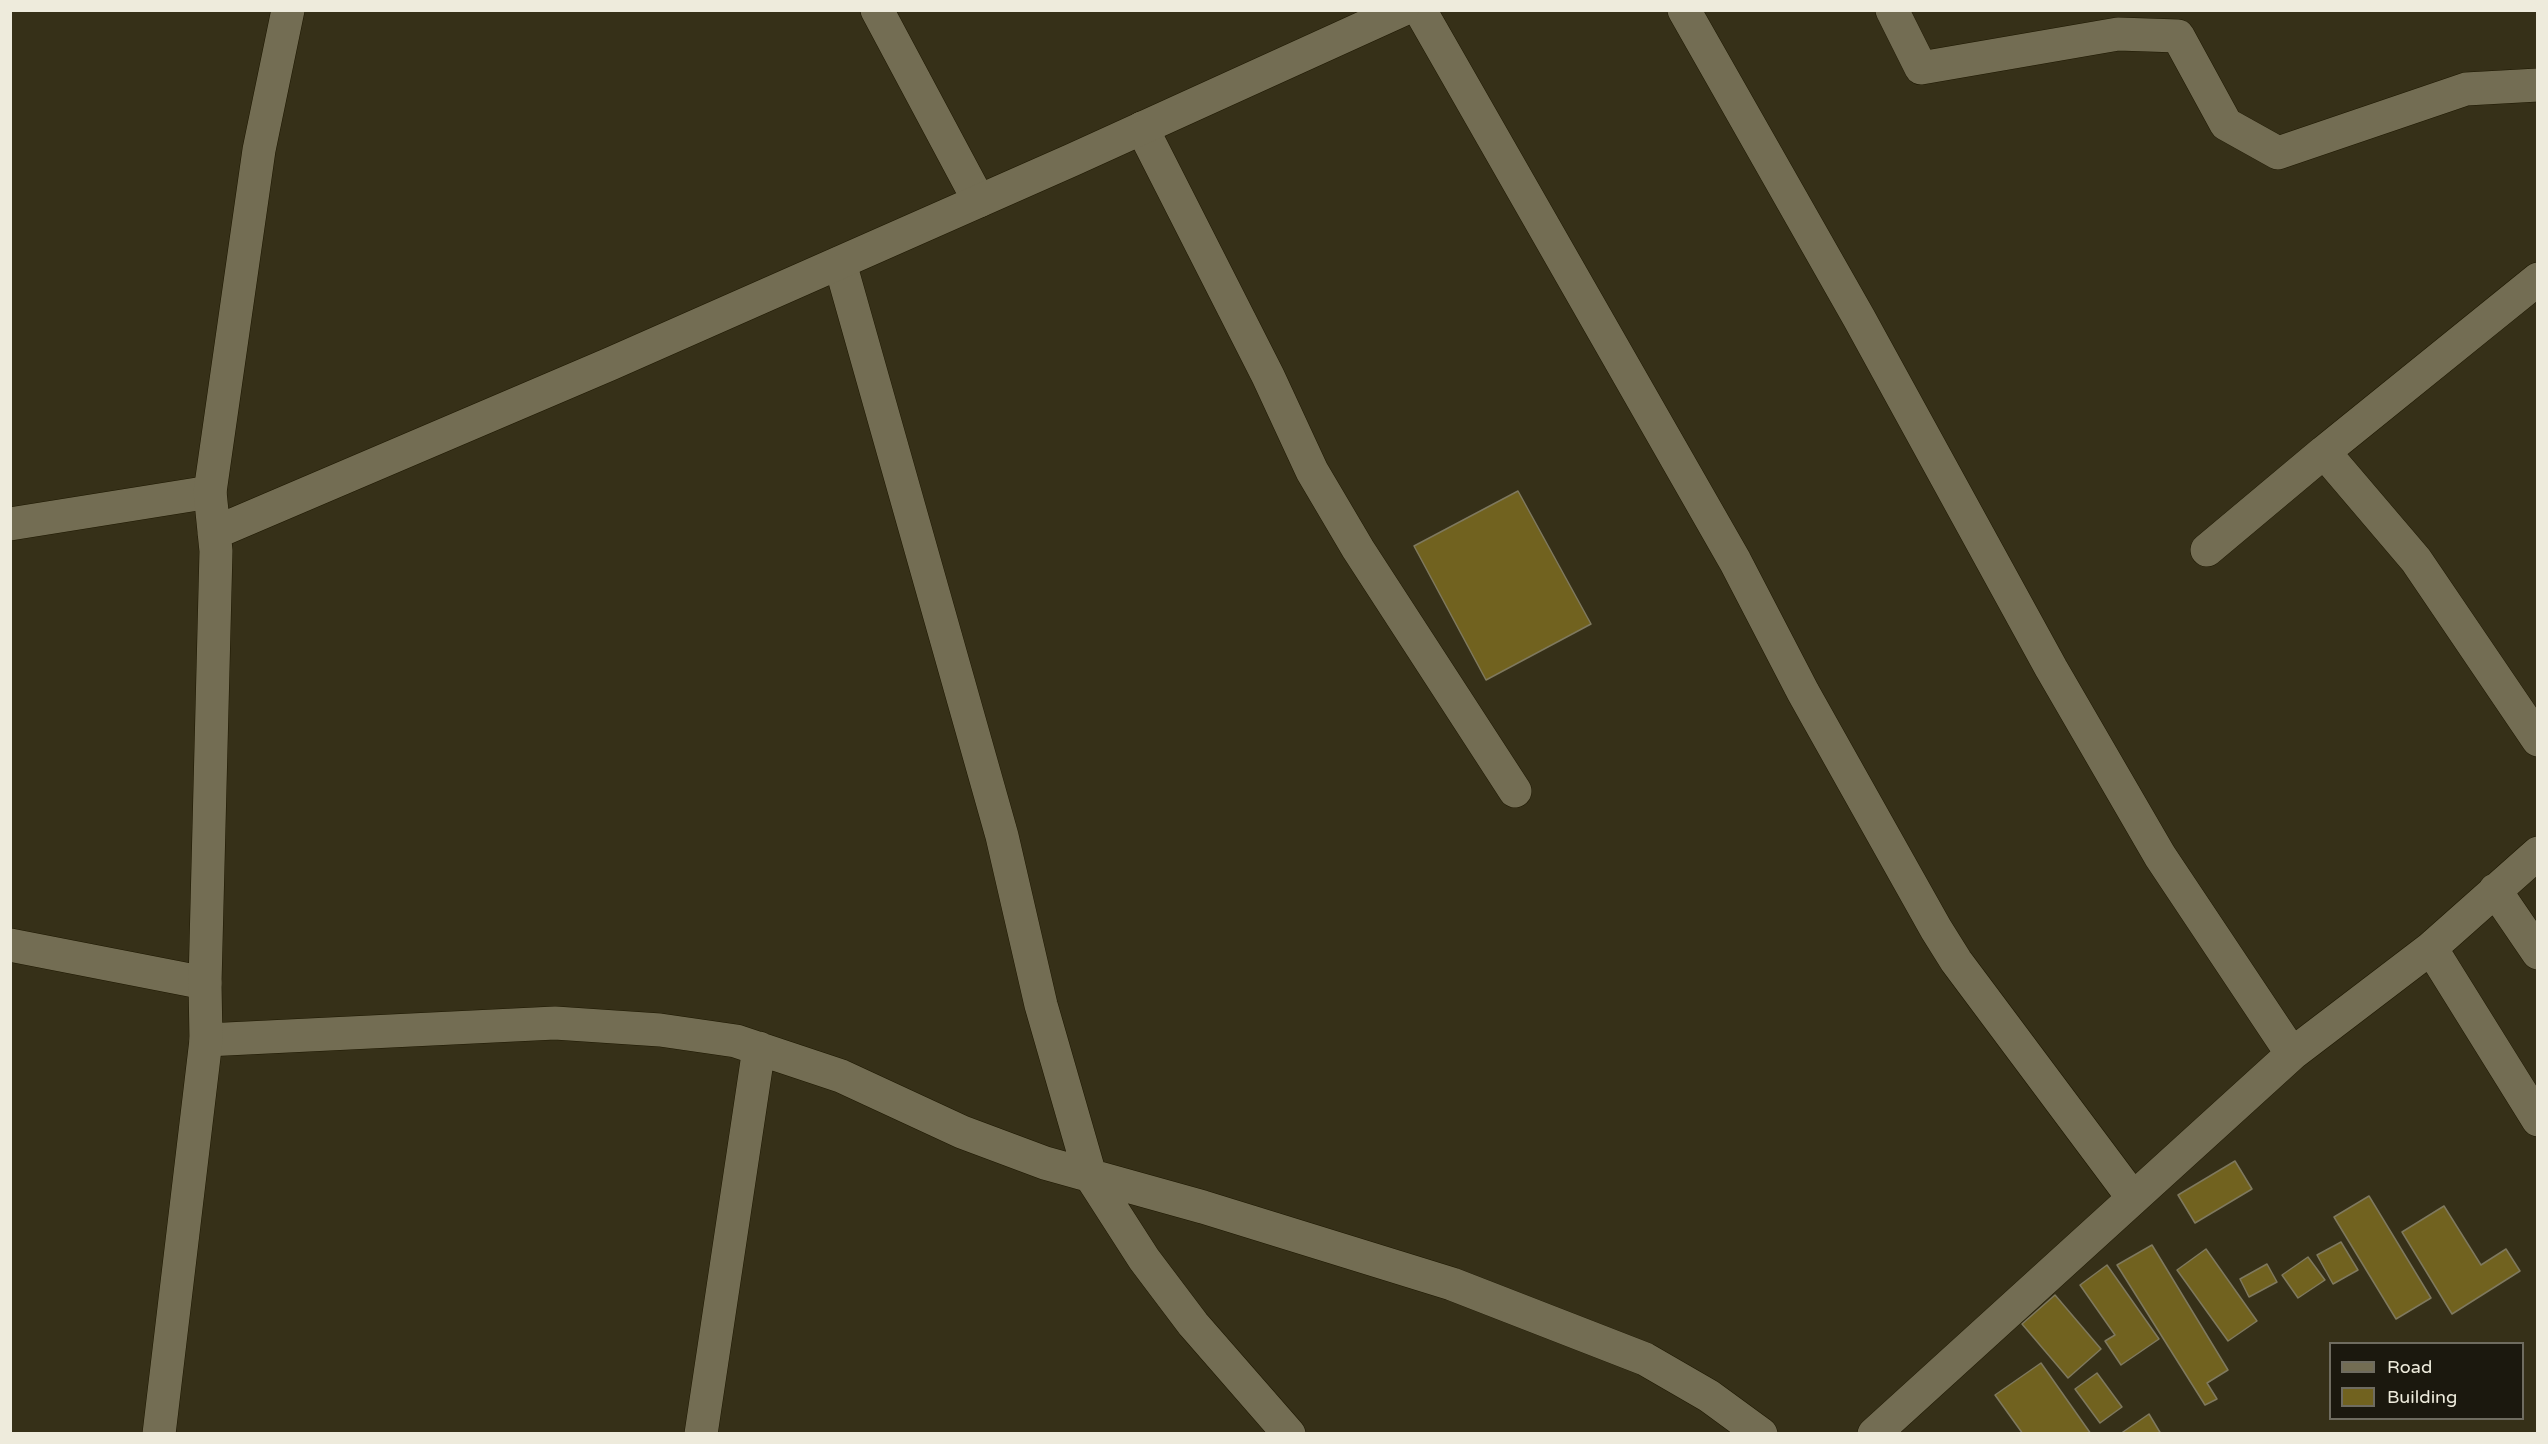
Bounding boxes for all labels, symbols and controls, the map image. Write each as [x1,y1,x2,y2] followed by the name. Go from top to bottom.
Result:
[2329,1342,2524,1420] legend
[2387,1356,2432,1378] text: Road
[2387,1386,2457,1408] text: Building

